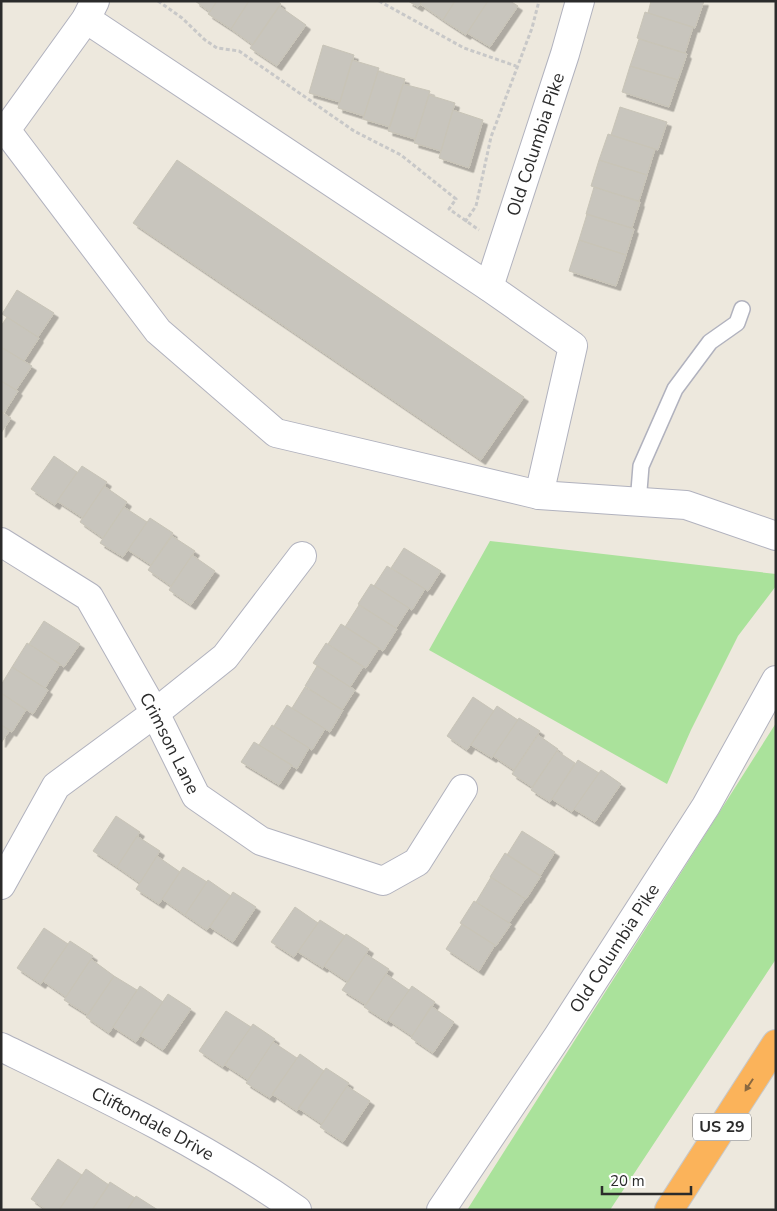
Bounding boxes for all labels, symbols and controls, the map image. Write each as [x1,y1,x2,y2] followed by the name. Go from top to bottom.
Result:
[501,70,570,219] street label: Old Columbia Pike
[134,688,205,798] street label: Crimson Lane
[564,879,665,1018] street label: Old Columbia Pike
[745,1078,754,1091] one-way arrow
[87,1081,218,1166] street label: Cliftondale Drive
[693,1114,751,1140] road number: US 29
[602,1164,691,1196] scale bar
[610,1171,645,1191] text: 20 m

